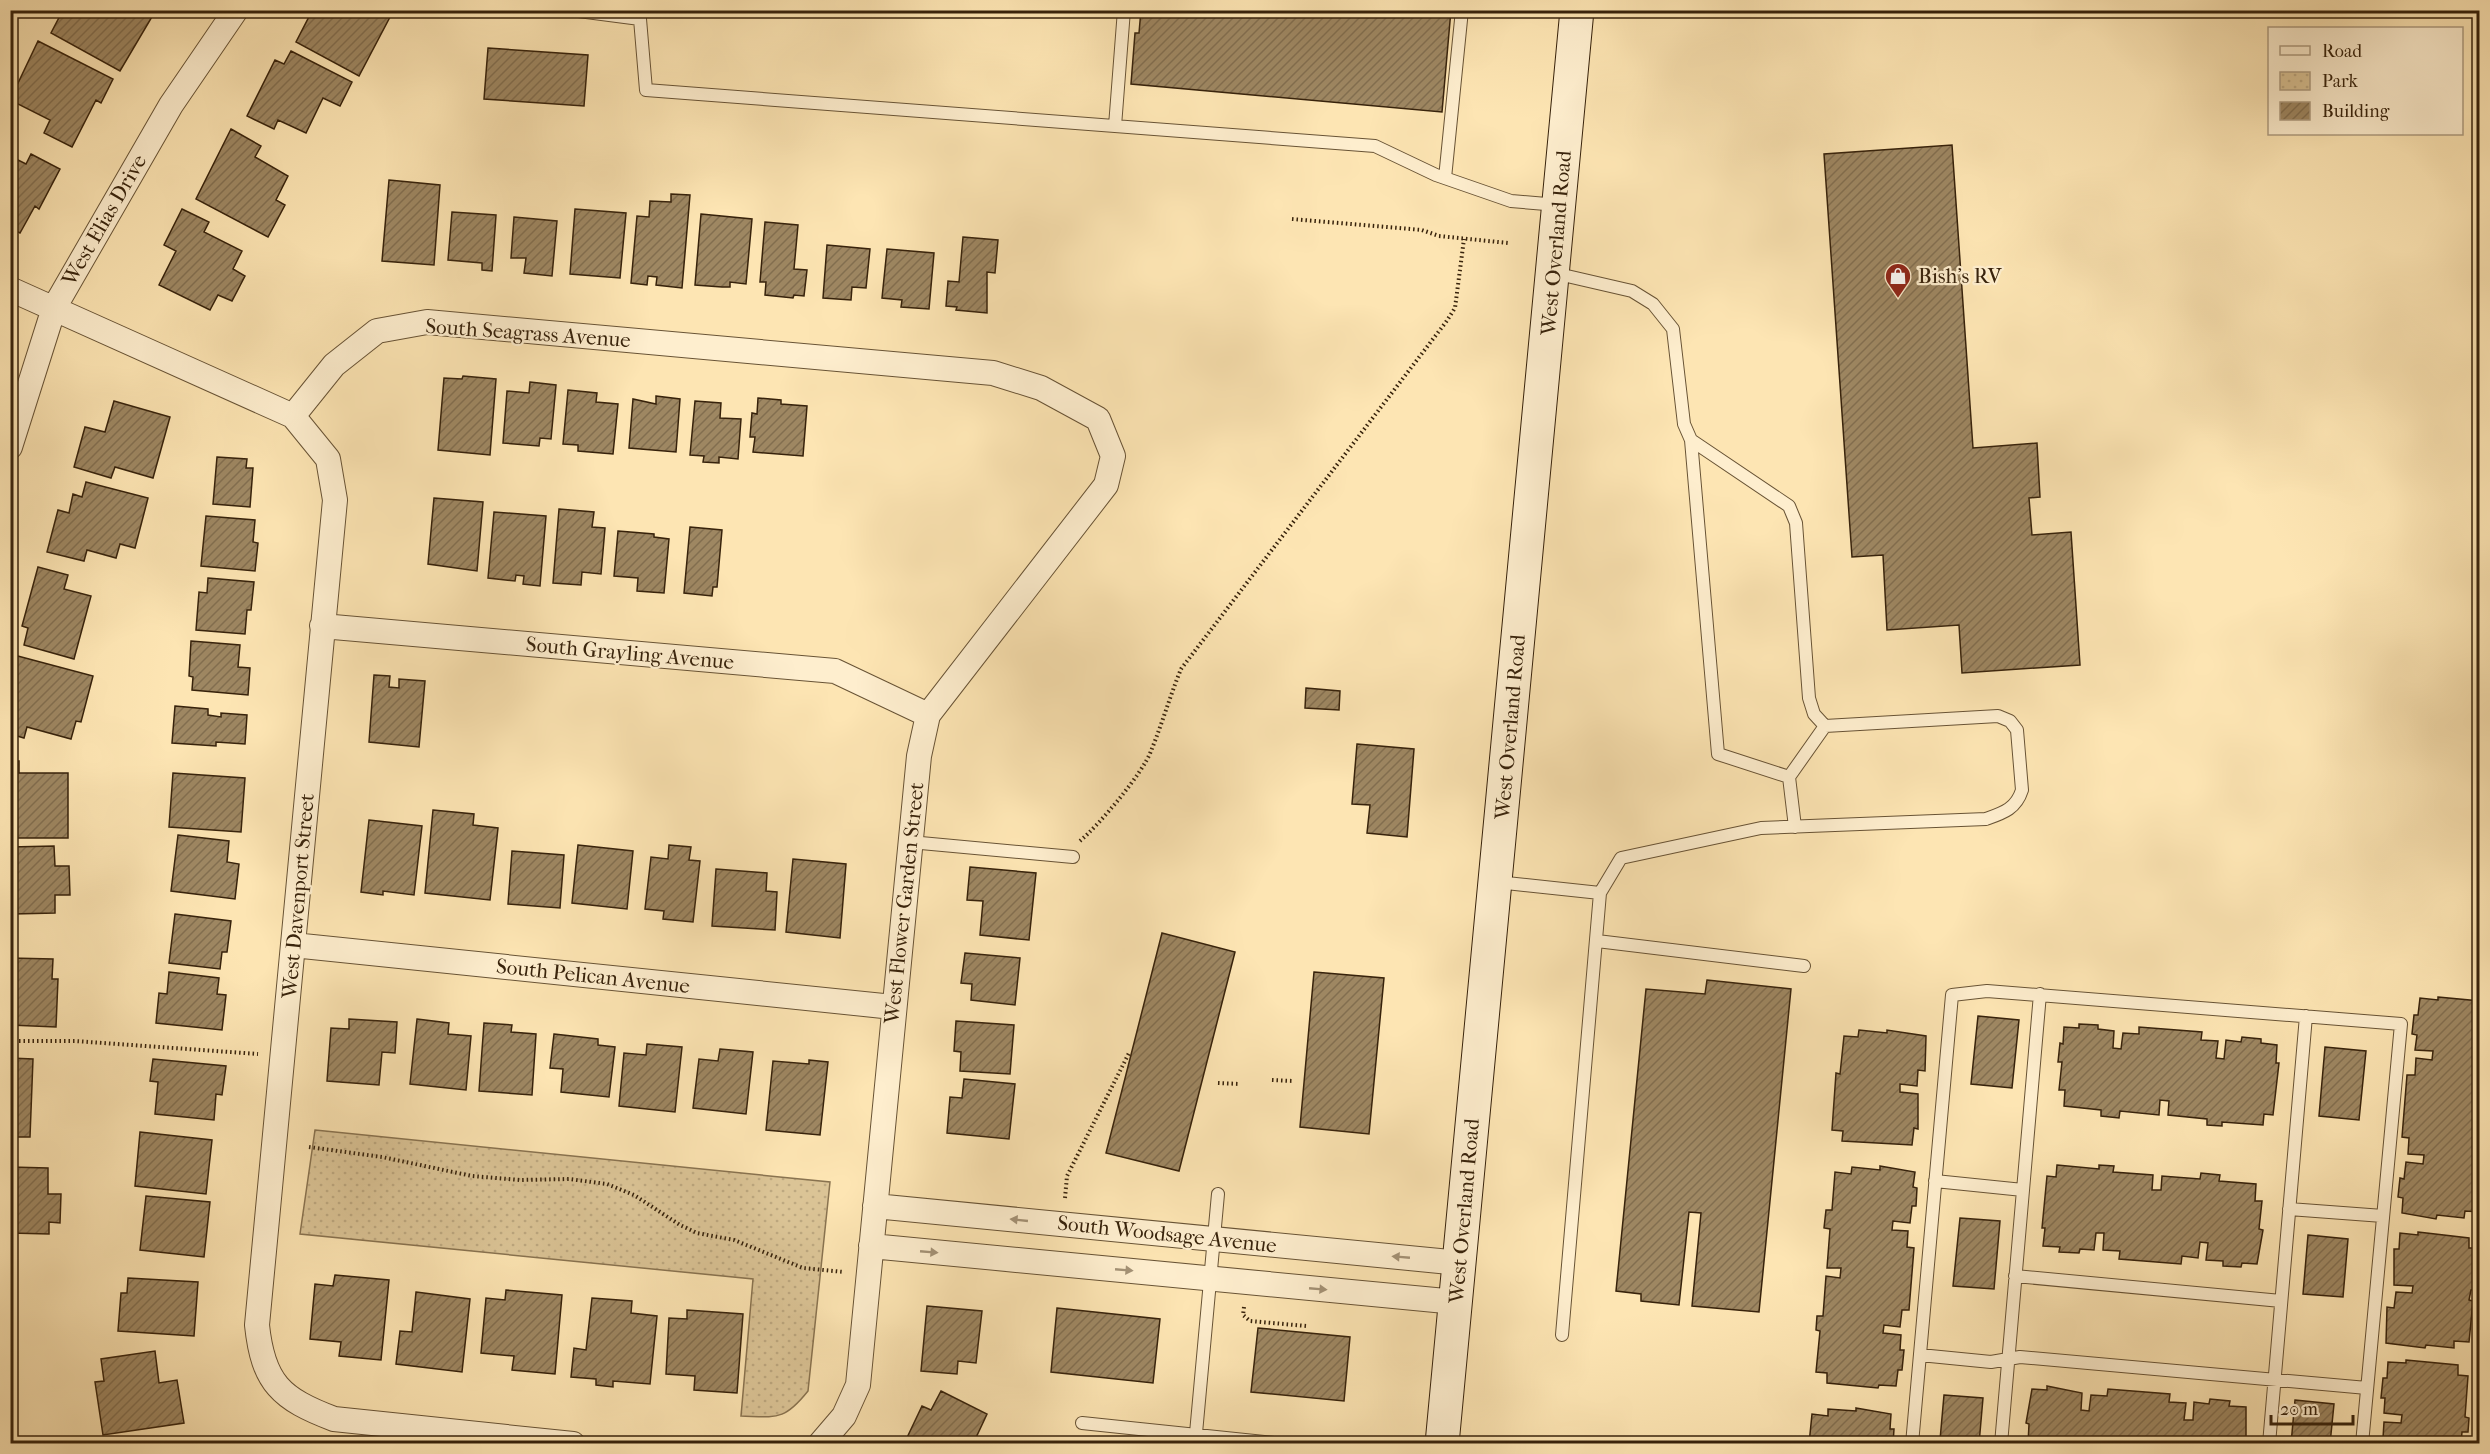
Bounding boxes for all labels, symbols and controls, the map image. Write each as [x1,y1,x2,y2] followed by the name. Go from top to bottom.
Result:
[2268,27,2463,135] legend
[2322,41,2362,62] text: Road
[2322,71,2359,92] text: Park
[2322,101,2390,122] text: Building
[1536,149,1576,337] street label: West Overland Road
[56,150,151,291] street label: West Elias Drive
[1883,261,1913,299] shop icon: Bish's RV
[1918,264,2003,288] place label: Bish's RV
[425,314,631,352] street label: South Seagrass Avenue
[525,632,735,674] street label: South Grayling Avenue
[1490,633,1530,821] street label: West Overland Road
[879,780,929,1026] street label: West Flower Garden Street
[277,792,319,1001] street label: West Davenport Street
[495,954,691,998] street label: South Pelican Avenue
[1444,1117,1484,1305] street label: West Overland Road
[1056,1211,1278,1257] street label: South Woodsage Avenue
[1010,1215,1029,1225] one-way arrow
[920,1247,939,1257] one-way arrow
[1392,1252,1411,1262] one-way arrow
[1114,1265,1133,1275] one-way arrow
[1308,1284,1327,1294] one-way arrow
[2271,1388,2354,1426] scale bar
[2280,1399,2318,1420] text: 20 m

